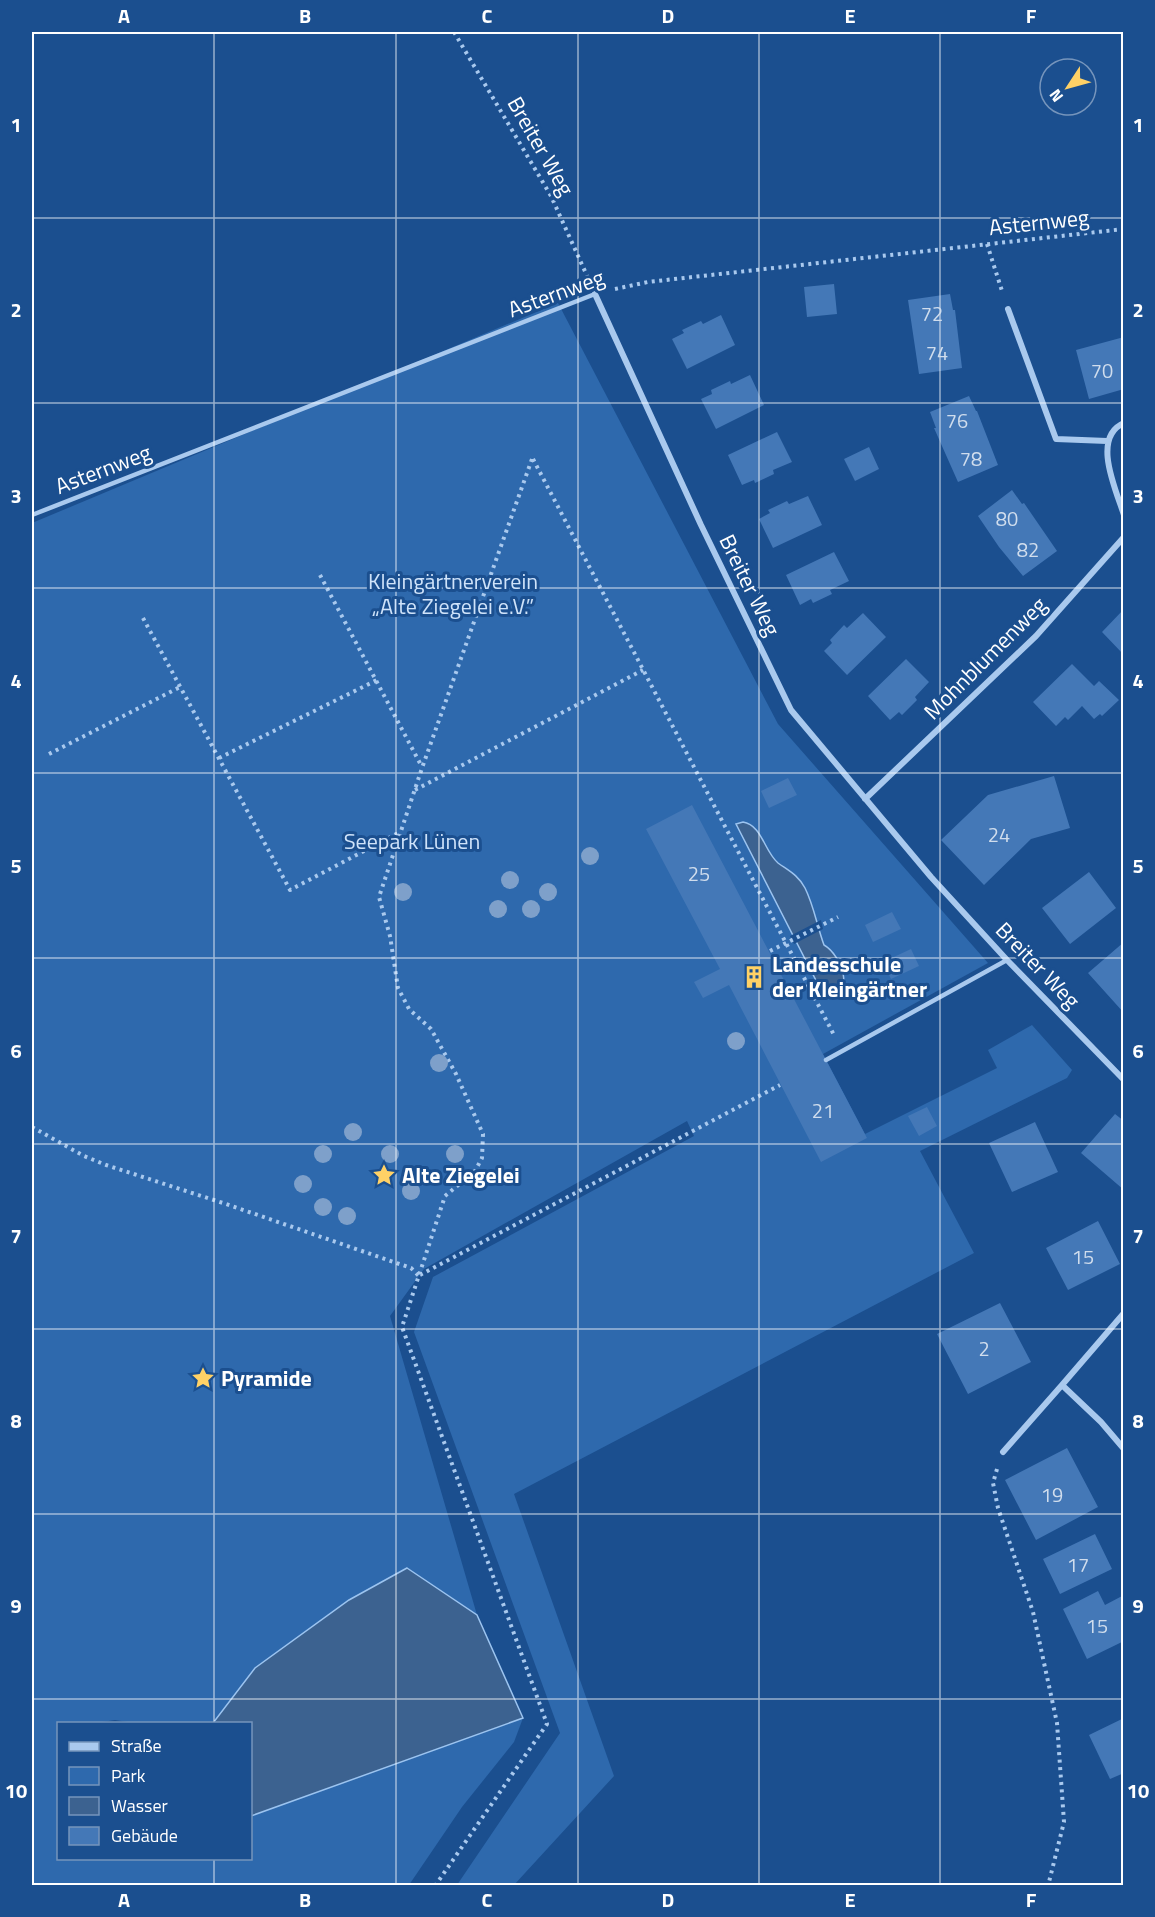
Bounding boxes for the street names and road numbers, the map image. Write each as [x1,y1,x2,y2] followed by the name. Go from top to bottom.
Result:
[499,90,583,202] street label: Breiter Weg
[987,200,1091,244] street label: Asternweg
[503,260,609,326] street label: Asternweg
[50,435,156,503] street label: Asternweg
[711,528,789,642] street label: Breiter Weg
[916,589,1054,727] street label: Mohnblumenweg
[988,914,1088,1016] street label: Breiter Weg

